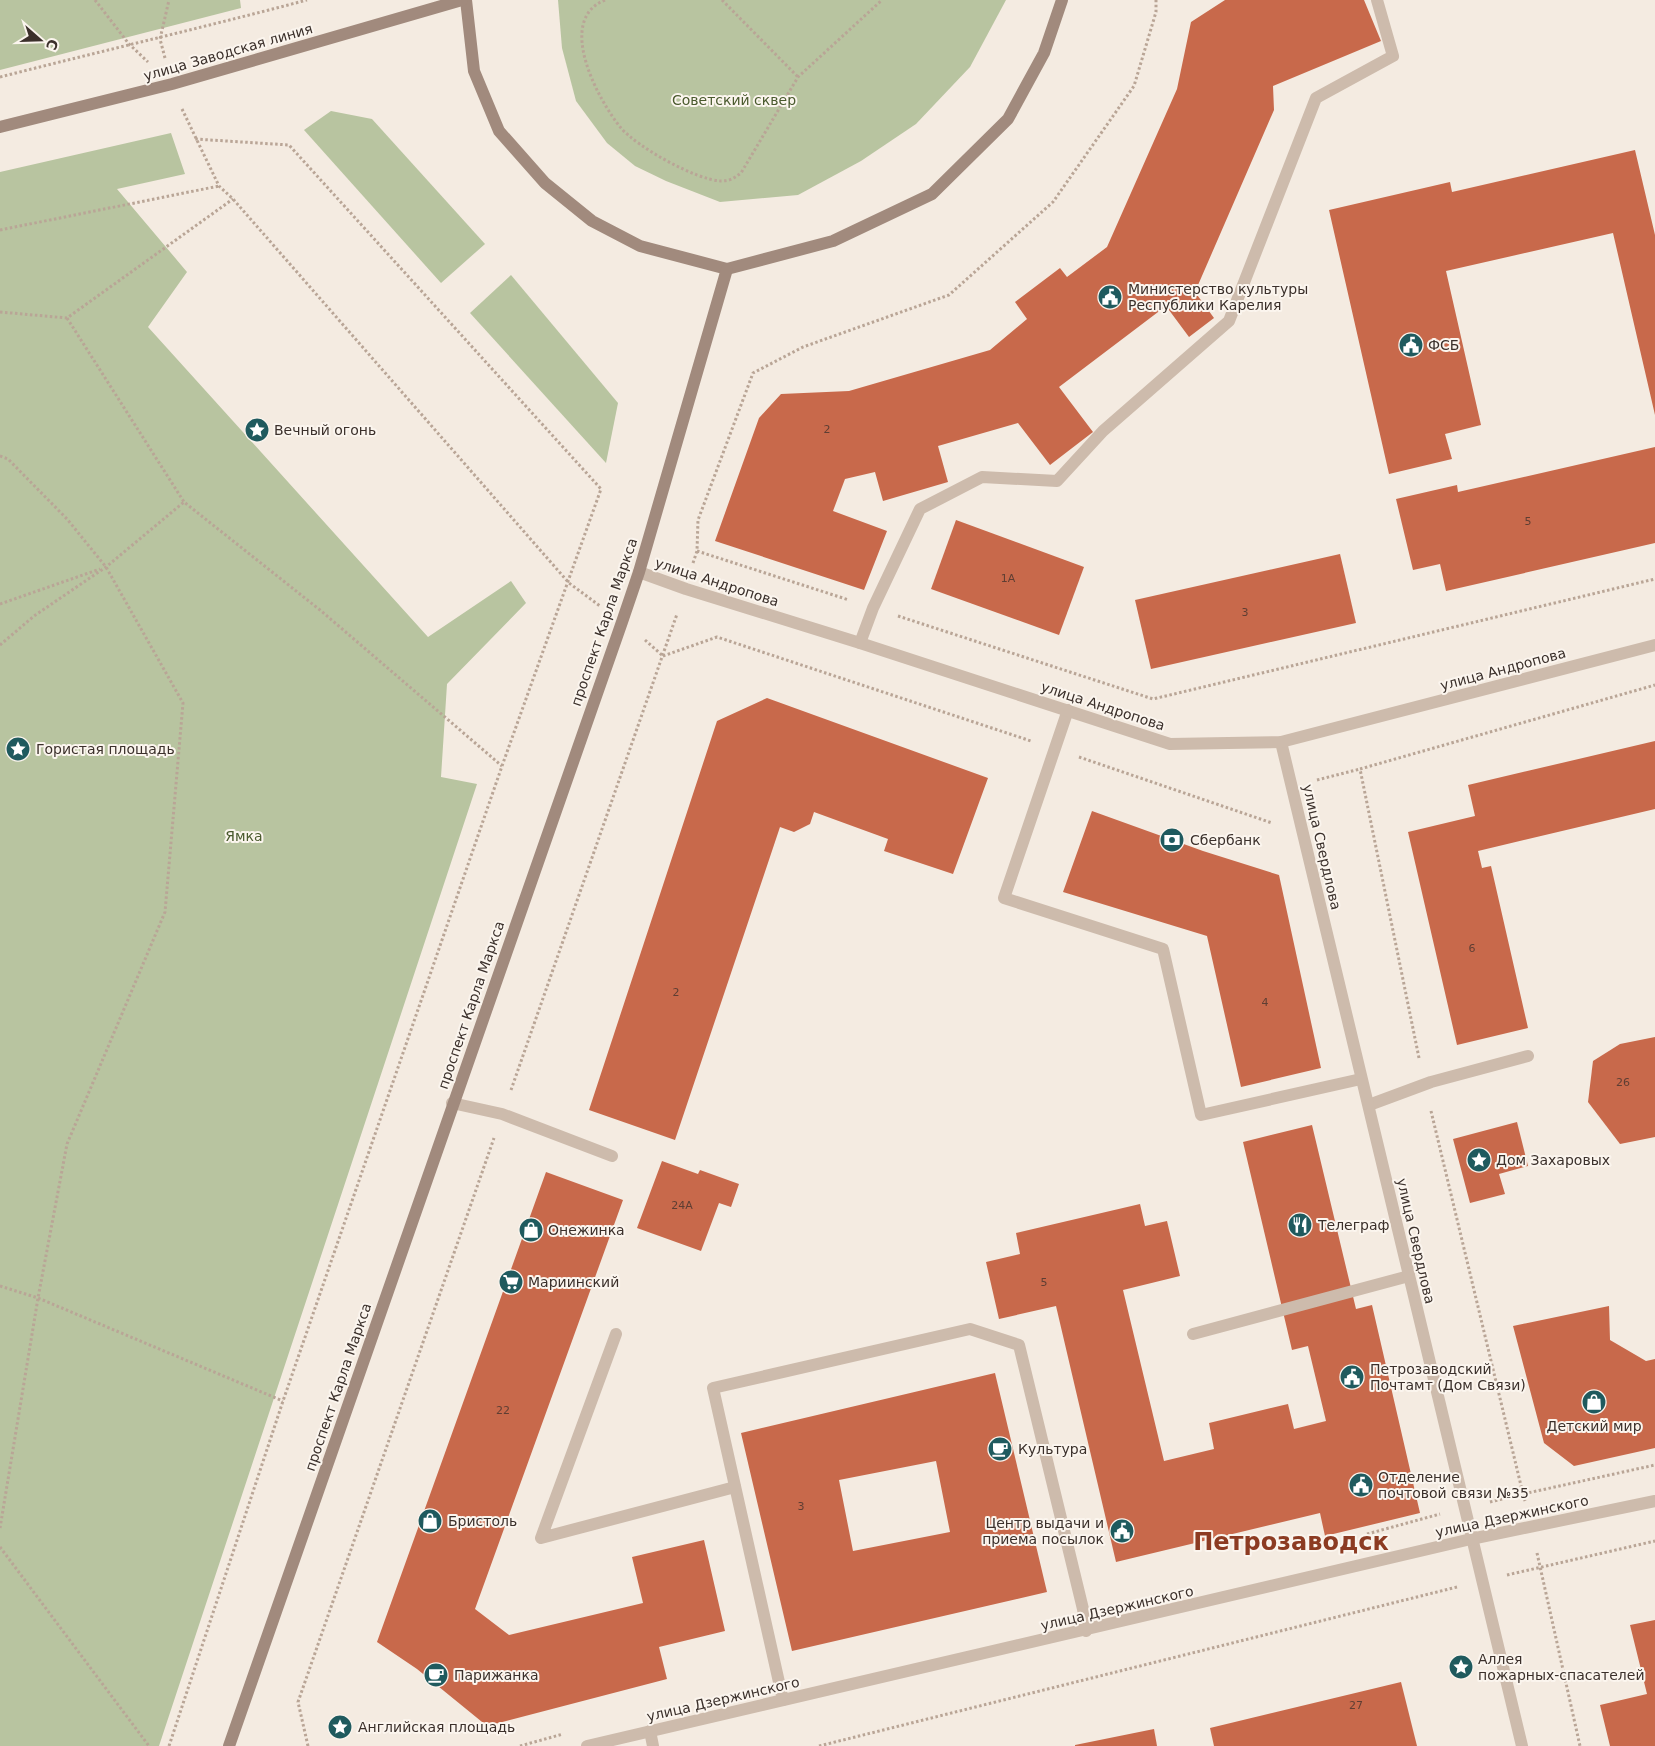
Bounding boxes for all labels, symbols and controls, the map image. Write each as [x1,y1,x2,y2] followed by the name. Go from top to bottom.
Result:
[15,15,65,65] north arrow
[142,20,314,84] street label: улица Заводская линия
[43,37,61,52] text: С
[672,92,796,108] park label: Советский сквер
[1128,281,1308,313] place label: Министерство культуры Республики Карелия
[1097,284,1123,310] public building icon: Министерство культуры Республики Карелия
[1398,332,1424,358] public building icon: ФСБ
[1428,337,1459,353] place label: ФСБ
[244,417,270,443] place icon: Вечный огонь
[274,422,376,438] place label: Вечный огонь
[824,423,831,436] house number: 2
[1525,515,1532,528] house number: 5
[568,536,640,708] street label: проспект Карла Маркса
[653,554,781,610] street label: улица Андропова
[1001,572,1016,585] house number: 1А
[1242,606,1249,619] house number: 3
[1438,645,1568,693] street label: улица Андропова
[1039,678,1167,734] street label: улица Андропова
[5,736,31,762] place icon: Гористая площадь
[36,741,175,757] place label: Гористая площадь
[1300,783,1344,911] street label: улица Свердлова
[1159,827,1185,853] bank icon: Сбербанк
[225,828,263,844] park label: Ямка
[1190,832,1261,848] place label: Сбербанк
[435,919,507,1091] street label: проспект Карла Маркса
[1469,942,1476,955] house number: 6
[673,986,680,999] house number: 2
[1262,996,1269,1009] house number: 4
[1616,1076,1630,1089] house number: 26
[1466,1147,1492,1173] place icon: Дом Захаровых
[1496,1152,1610,1168] place label: Дом Захаровых
[1394,1177,1438,1305] street label: улица Свердлова
[671,1199,693,1212] house number: 24А
[1287,1212,1313,1238] restaurant icon: Телеграф
[518,1217,544,1243] shop icon: Онежинка
[1317,1217,1390,1233] place label: Телеграф
[548,1222,625,1238] place label: Онежинка
[498,1269,524,1295] supermarket icon: Мариинский
[528,1274,619,1290] place label: Мариинский
[1041,1276,1048,1289] house number: 5
[302,1301,374,1473] street label: проспект Карла Маркса
[1370,1361,1526,1393] place label: Петрозаводский Почтамт (Дом Связи)
[1339,1364,1365,1390] public building icon: Петрозаводский Почтамт (Дом Связи)
[1581,1389,1607,1415] shop icon: Детский мир
[496,1404,510,1417] house number: 22
[1546,1418,1642,1434] place label: Детский мир
[987,1436,1013,1462] cafe icon: Культура
[1018,1441,1087,1457] place label: Культура
[1378,1469,1529,1501] place label: Отделение почтовой связи №35
[1348,1472,1374,1498] public building icon: Отделение почтовой связи №35
[1434,1492,1590,1540] street label: улица Дзержинского
[798,1500,805,1513] house number: 3
[417,1508,443,1534] shop icon: Бристоль
[448,1513,517,1529] place label: Бристоль
[982,1515,1104,1547] place label: Центр выдачи и приема посылок
[1109,1518,1135,1544] public building icon: Центр выдачи и приема посылок
[1193,1528,1389,1556] district label: Петрозаводск
[1039,1583,1195,1633] street label: улица Дзержинского
[1478,1651,1644,1683] place label: Аллея пожарных-спасателей
[1448,1654,1474,1680] place icon: Аллея пожарных-спасателей
[423,1662,449,1688] cafe icon: Парижанка
[454,1667,538,1683] place label: Парижанка
[645,1674,801,1724] street label: улица Дзержинского
[1349,1699,1363,1712] house number: 27
[327,1714,353,1740] place icon: Английская площадь
[358,1719,515,1735] place label: Английская площадь

